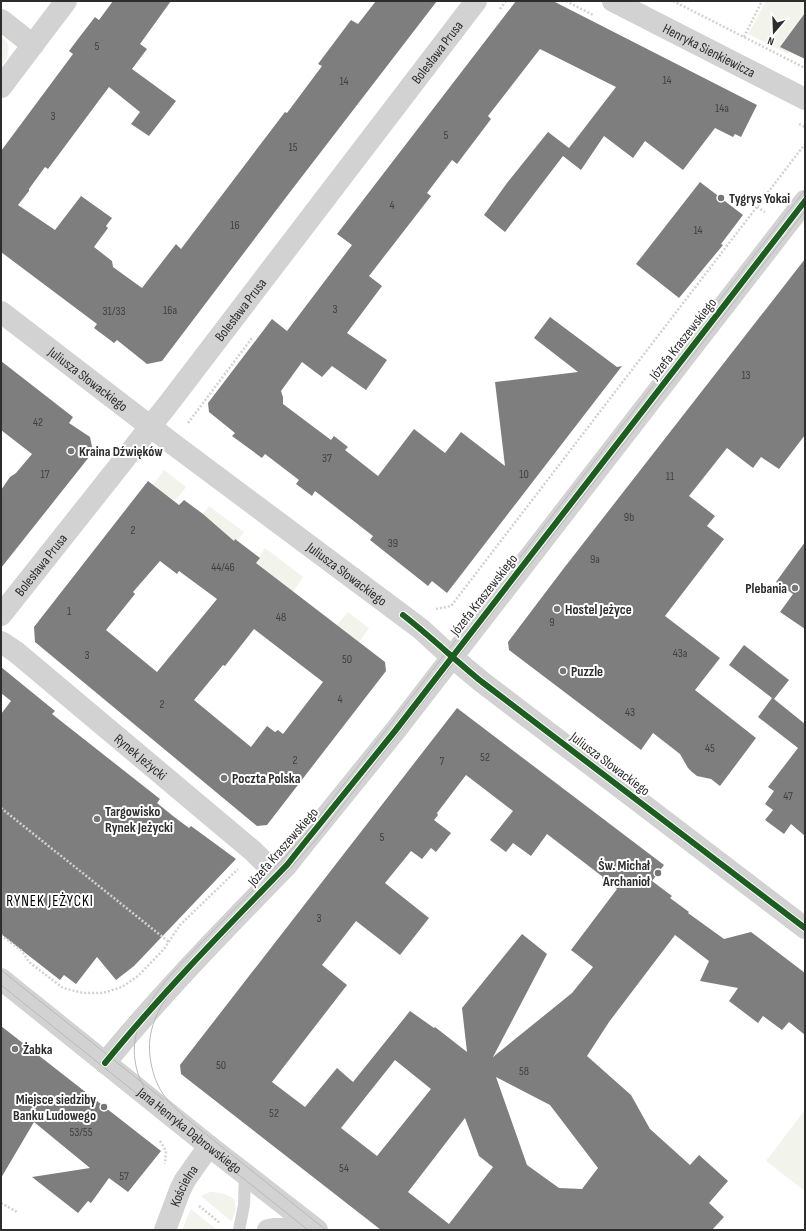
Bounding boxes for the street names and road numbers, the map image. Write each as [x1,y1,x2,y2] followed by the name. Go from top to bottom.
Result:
[408,17,466,87] street label: Bolesława Prusa
[660,19,758,81] street label: Henryka Sienkiewicza
[211,275,270,344] street label: Bolesława Prusa
[645,295,720,384] street label: Józefa Kraszewskiego
[44,342,132,415] street label: Juliusza Słowackiego
[11,530,71,599] street label: Bolesława Prusa
[303,538,391,609] street label: Juliusza Słowackiego
[446,551,521,640] street label: Józefa Kraszewskiego
[566,728,653,800] street label: Juliusza Słowackiego
[111,730,171,784] street label: Rynek Jeżycki
[243,804,322,891] street label: Józefa Kraszewskiego
[133,1083,246,1177] street label: Jana Henryka Dąbrowskiego
[166,1162,201,1209] street label: Kościelna

